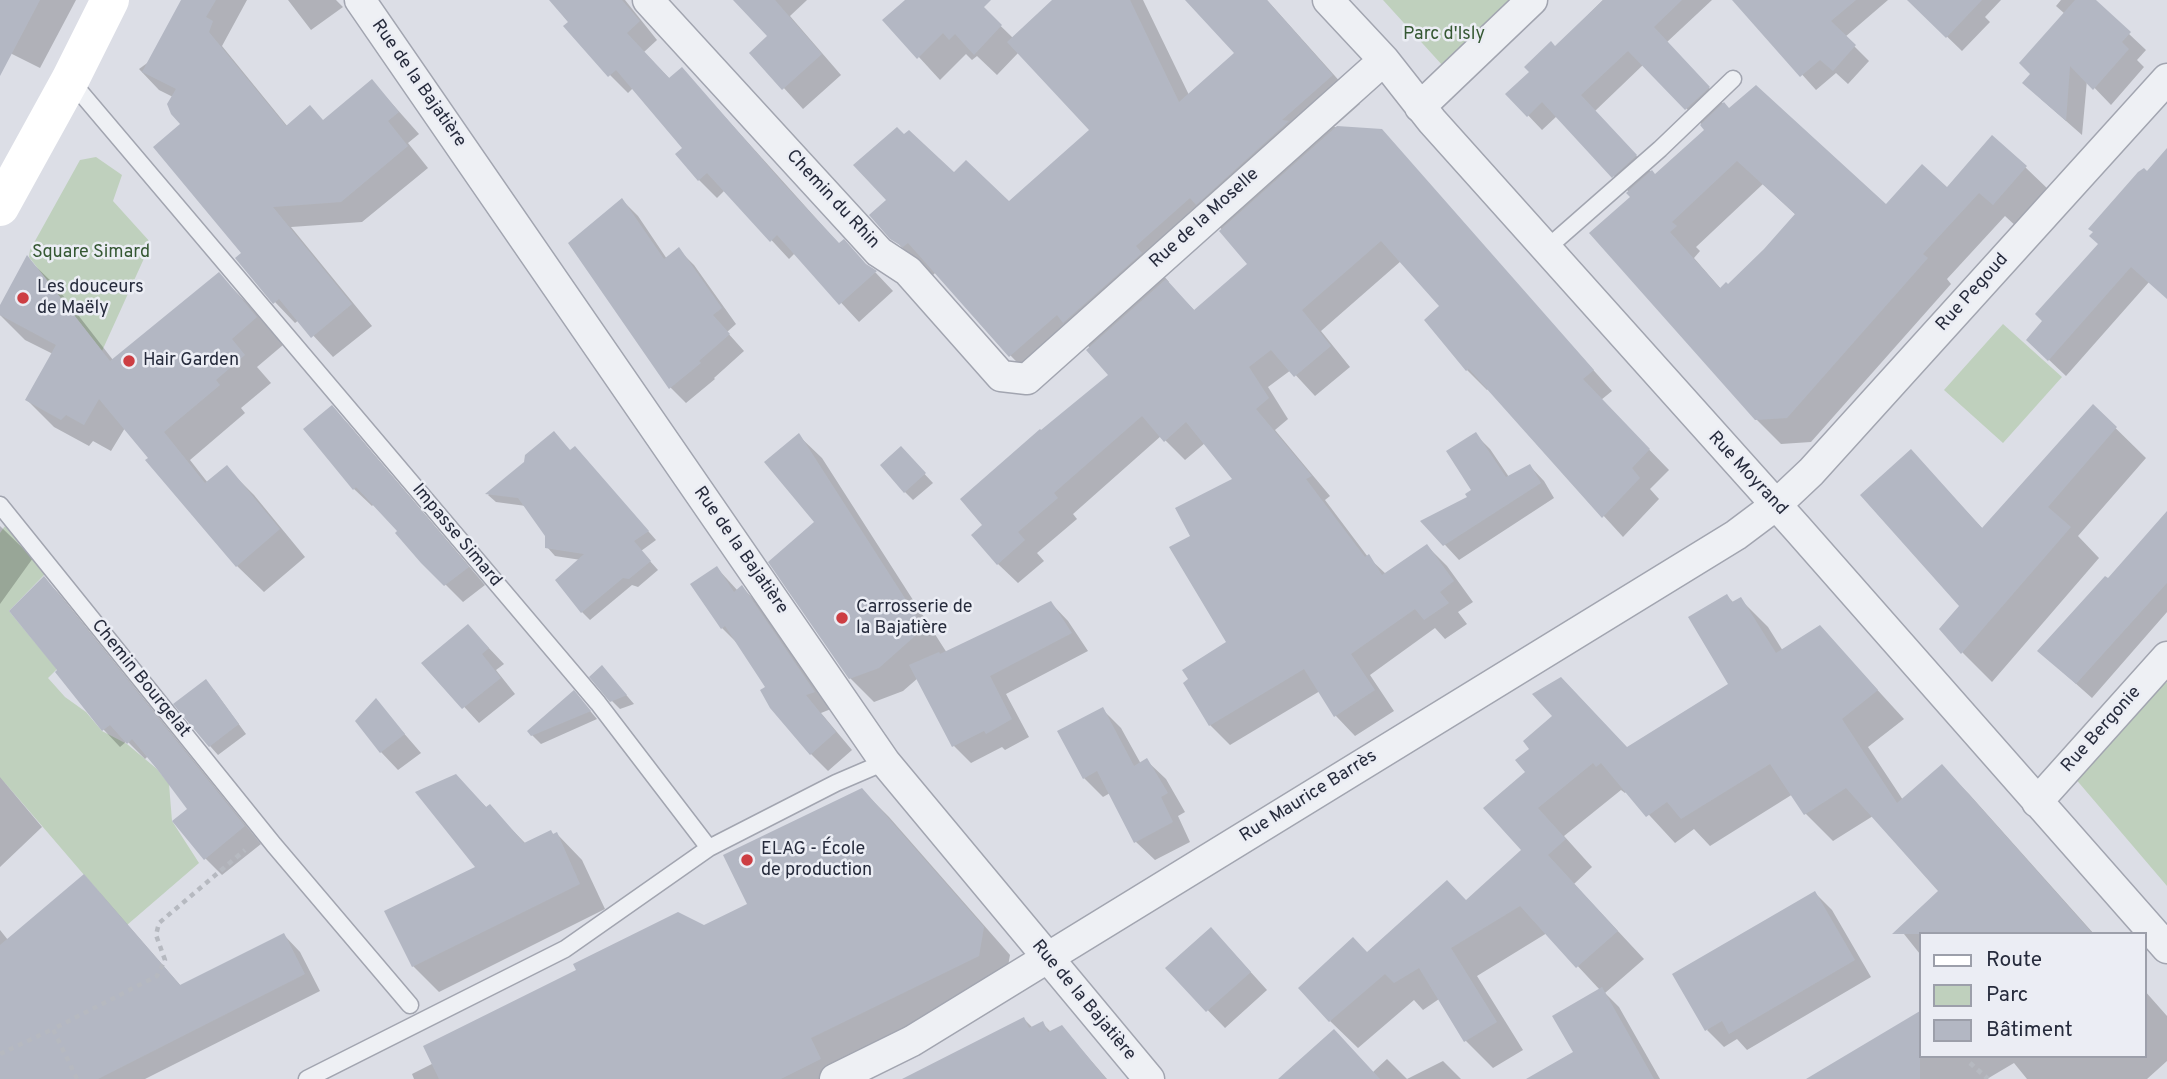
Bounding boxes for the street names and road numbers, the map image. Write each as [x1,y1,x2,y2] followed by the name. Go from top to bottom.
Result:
[366,16,470,152] street label: Rue de la Bajatière
[781,146,883,254] street label: Chemin du Rhin
[1146,164,1264,274] street label: Rue de la Moselle
[1932,250,2014,336] street label: Rue Pegoud
[1703,428,1791,520] street label: Rue Moyrand
[407,480,505,592] street label: Impasse Simard
[688,483,792,619] street label: Rue de la Bajatière
[86,616,194,742] street label: Chemin Bourgelat
[2058,682,2146,778] street label: Rue Bergonie
[1236,746,1382,848] street label: Rue Maurice Barrès
[1026,936,1140,1066] street label: Rue de la Bajatière

